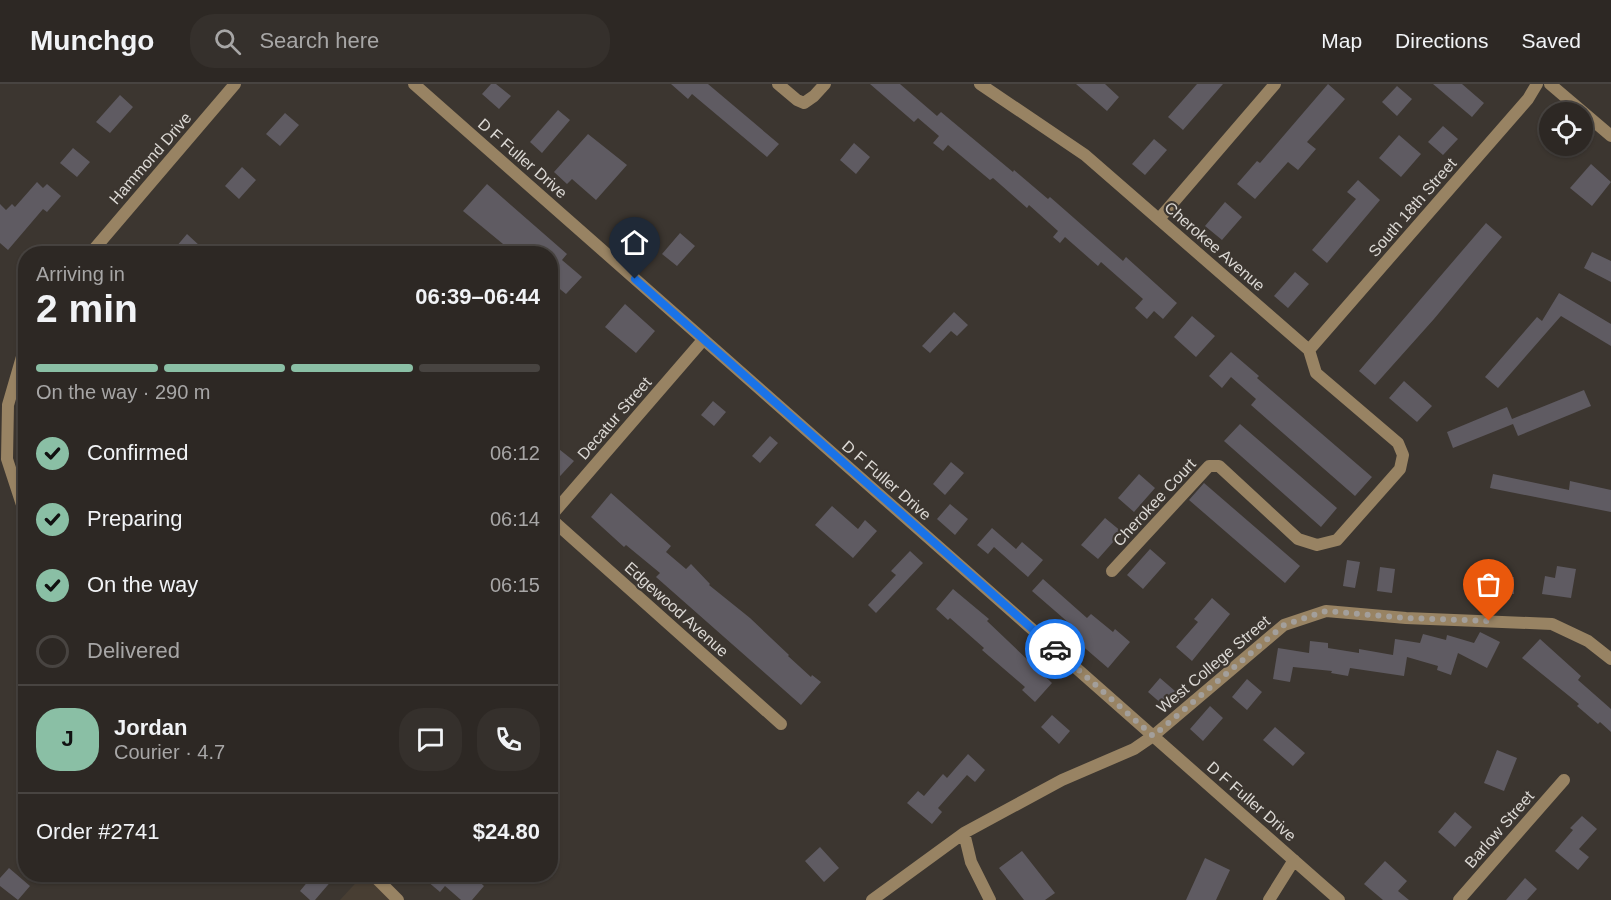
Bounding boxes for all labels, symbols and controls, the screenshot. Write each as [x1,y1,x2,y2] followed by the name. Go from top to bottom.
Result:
[190,14,610,68] search box
[30,25,154,56] text: Munchgo
[211,25,244,58] icon: search
[259,28,379,53] text: Search here
[1321,29,1362,52] text: Map
[1395,29,1488,52] text: Directions
[1521,29,1581,52] text: Saved
[1539,102,1593,156] map controls
[1539,102,1593,156] button: locate
[106,109,195,208] street label: Hammond Drive
[475,115,571,202] street label: D F Fuller Drive
[1365,154,1460,260] street label: South 18th Street
[1161,198,1268,294] street label: Cherokee Avenue
[609,217,660,279] pin
[618,226,651,259] icon: home
[36,263,125,285] text: Arriving in
[415,284,540,309] text: 06:39–06:44
[36,287,138,330] text: 2 min
[574,373,655,463] street label: Decatur Street
[36,381,211,403] text: On the way · 290 m
[36,437,69,470] icon: check
[839,437,935,524] street label: D F Fuller Drive
[87,440,188,465] text: Confirmed
[490,442,540,464] text: 06:12
[1110,455,1199,549] street label: Cherokee Court
[36,503,69,536] icon: check
[87,506,182,531] text: Preparing
[490,508,540,530] text: 06:14
[622,559,732,660] street label: Edgewood Avenue
[1463,559,1514,621] pin
[1472,568,1505,601] icon: bag
[36,569,69,602] icon: check
[87,572,198,597] text: On the way
[490,574,540,596] text: 06:15
[1153,612,1274,717] street label: West College Street
[1025,619,1085,679] courier
[1039,633,1072,666] icon: car
[87,638,180,663] text: Delivered
[399,708,462,771] button: chat
[477,708,540,771] button: phone
[114,715,187,740] text: Jordan
[61,726,74,751] text: J
[114,741,225,763] text: Courier · 4.7
[1204,758,1300,845] street label: D F Fuller Drive
[1461,787,1538,871] street label: Barlow Street
[36,819,160,844] text: Order #2741
[473,819,540,844] text: $24.80

